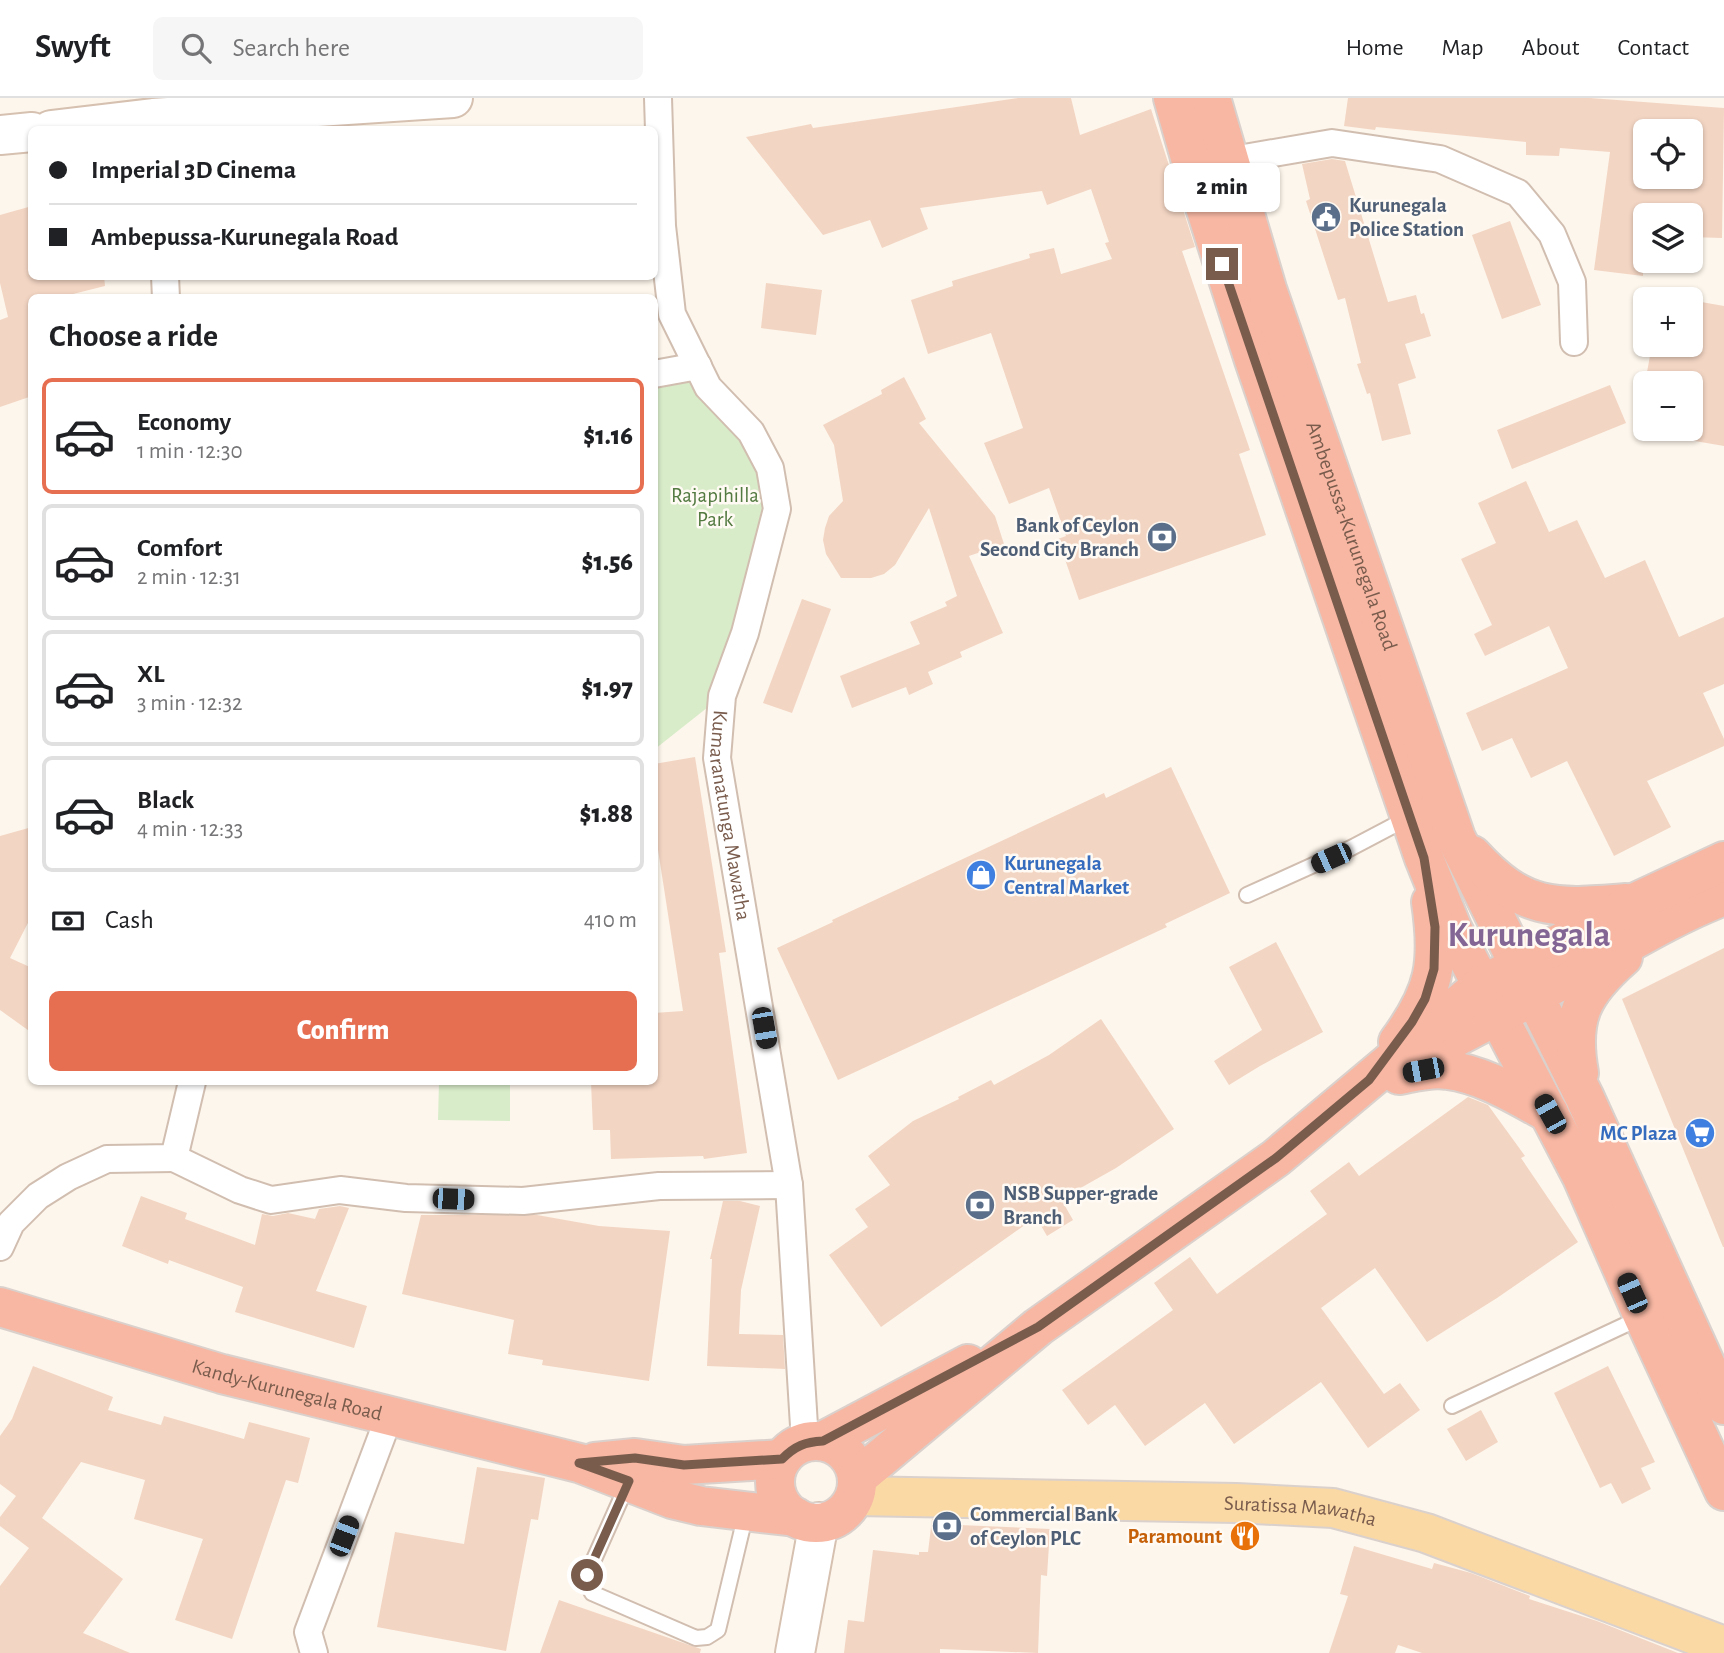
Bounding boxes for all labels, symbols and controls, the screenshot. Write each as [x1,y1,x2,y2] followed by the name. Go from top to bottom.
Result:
[153,17,643,80] search box
[177,29,215,67] icon: search
[35,31,111,64] text: Swyft
[233,35,350,61] text: Search here
[1346,36,1404,60] text: Home
[1442,36,1484,60] text: Map
[1522,36,1579,60] text: About
[1617,36,1689,60] text: Contact
[1633,119,1703,441] map controls
[1633,119,1703,189] button: locate
[91,157,296,183] text: Imperial 3D Cinema
[1164,162,1280,212] callout: 2 min
[1196,176,1248,199] text: 2 min
[1349,195,1464,240] place label: Kurunegala Police Station
[1309,200,1343,234] public building icon: Kurunegala Police Station
[1633,203,1703,273] button: layers
[91,224,398,250] text: Ambepussa-Kurunegala Road
[1206,248,1238,280] route end
[1633,287,1703,357] button: +
[49,320,218,352] text: Choose a ride
[1633,371,1703,441] button: −
[53,405,116,468] icon: car
[137,409,231,435] text: Economy
[1302,419,1401,653] street label: Ambepussa-Kurunegala Road
[583,423,633,449] text: $1.16
[137,440,243,463] text: 1 min · 12:30
[671,485,759,530] park label: Rajapihilla Park
[980,515,1139,560] place label: Bank of Ceylon Second City Branch
[1145,520,1179,554] bank icon: Bank of Ceylon Second City Branch
[53,531,116,594] icon: car
[137,535,222,561] text: Comfort
[581,549,633,575] text: $1.56
[137,566,241,589] text: 2 min · 12:31
[53,657,116,720] icon: car
[137,661,164,687] text: XL
[581,675,633,701] text: $1.97
[137,692,243,715] text: 3 min · 12:32
[706,709,754,922] street label: Kumaranatunga Mawatha
[53,783,116,846] icon: car
[137,787,194,813] text: Black
[579,801,633,827] text: $1.88
[137,818,243,841] text: 4 min · 12:33
[1308,840,1355,876] car
[1004,853,1129,898] place label: Kurunegala Central Market
[964,858,998,892] shop icon: Kurunegala Central Market
[49,902,87,940] icon: cash
[105,907,154,933] text: Cash
[584,909,637,932] text: 410 m
[1448,918,1610,953] district label: Kurunegala
[49,991,637,1071] button: Confirm
[751,1005,778,1051] car
[1401,1056,1446,1084] car
[1531,1091,1570,1137] car
[1683,1116,1717,1150] supermarket icon: MC Plaza
[1600,1123,1677,1144] place label: MC Plaza
[1003,1183,1158,1228] place label: NSB Supper-grade Branch
[432,1188,475,1210] car
[963,1188,997,1222] bank icon: NSB Supper-grade Branch
[1614,1270,1651,1316] car
[189,1356,385,1425] street label: Kandy-Kurunegala Road
[1224,1493,1379,1530] street label: Suratissa Mawatha
[970,1504,1118,1549] place label: Commercial Bank of Ceylon PLC
[930,1509,964,1543] bank icon: Commercial Bank of Ceylon PLC
[327,1513,362,1559] car
[1228,1519,1262,1553] restaurant icon: Paramount
[1127,1526,1222,1547] place label: Paramount
[571,1559,603,1591] route start

